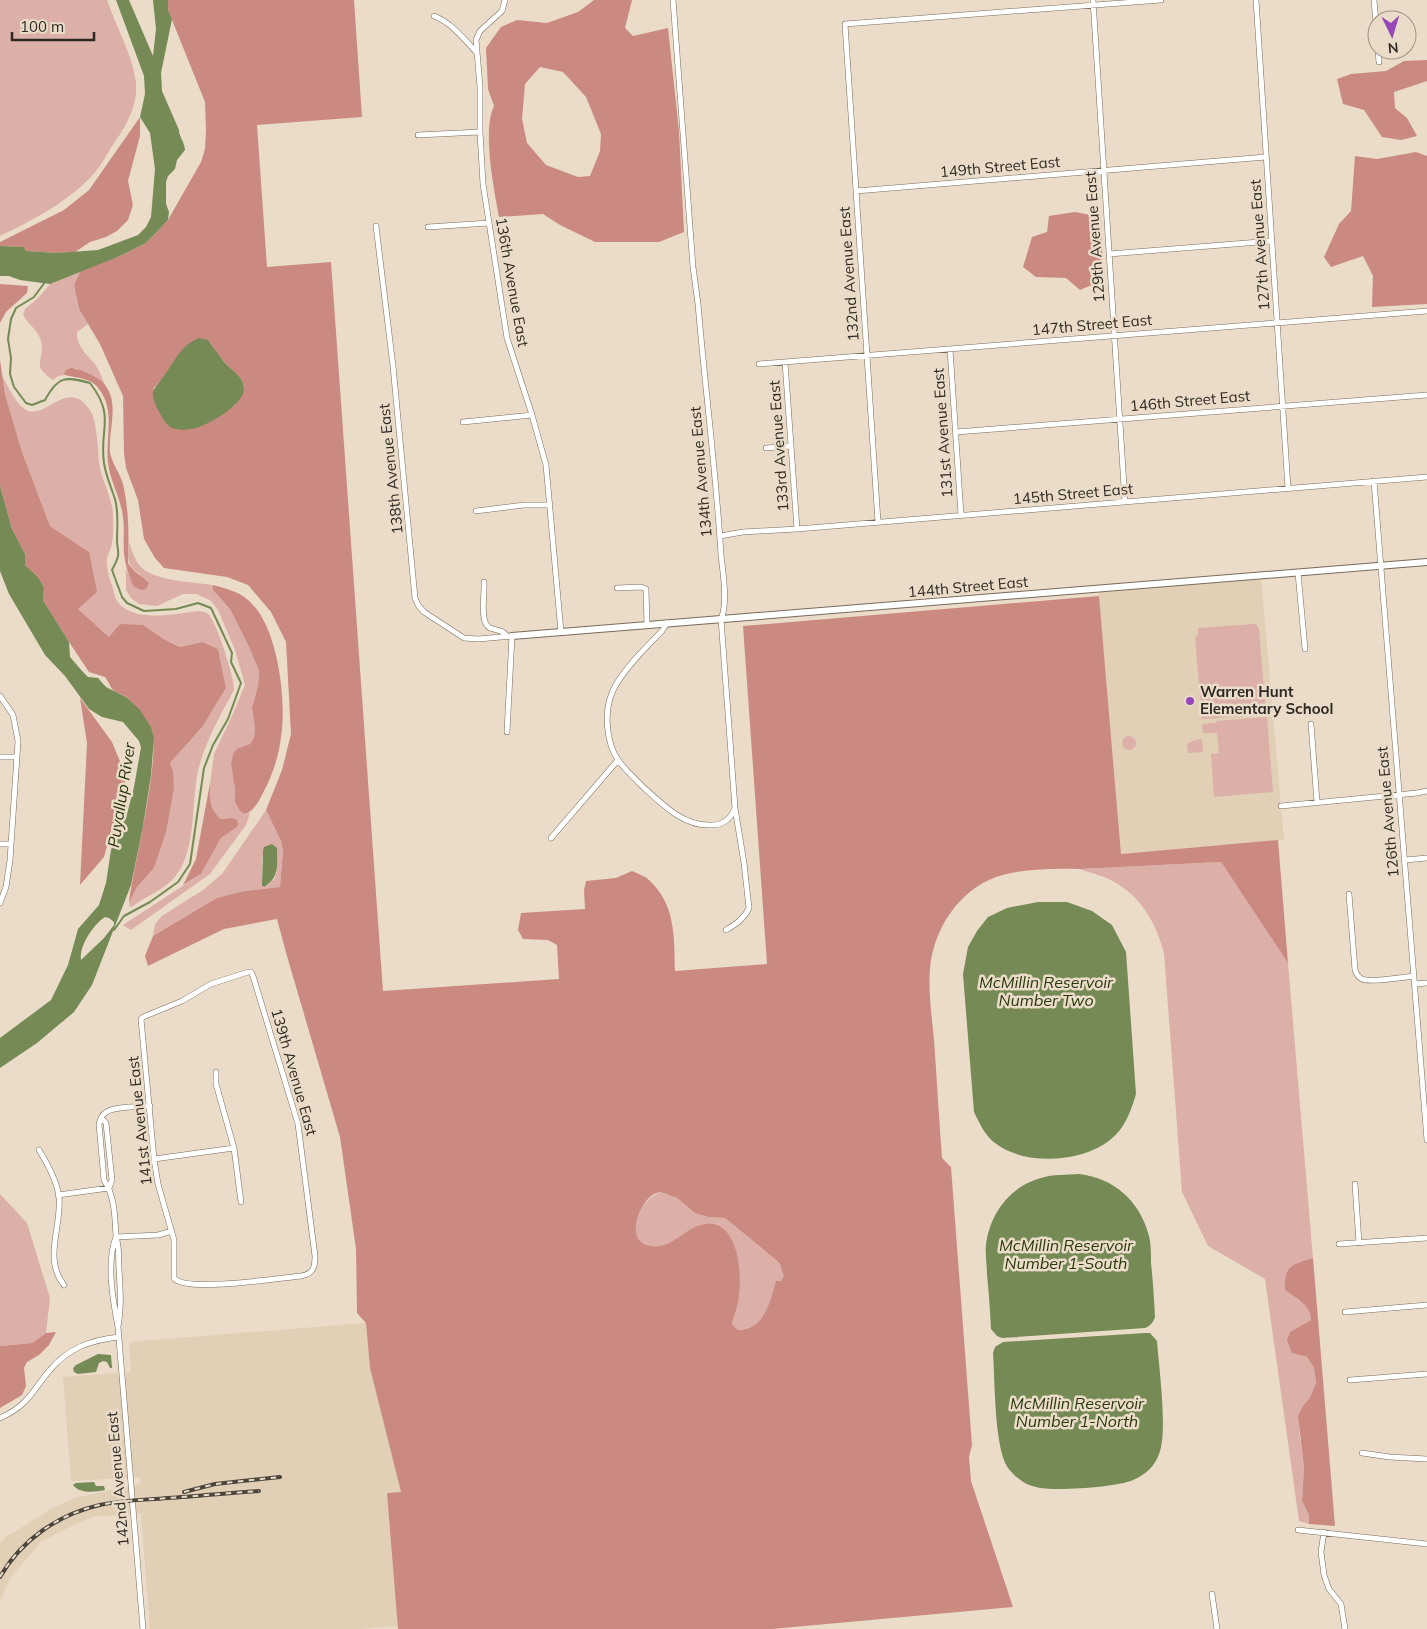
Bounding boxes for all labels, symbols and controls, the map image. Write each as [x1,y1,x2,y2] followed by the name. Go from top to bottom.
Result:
[12,10,95,42] scale bar
[1367,10,1417,60] north arrow
[20,17,64,36] text: 100 m
[1387,39,1399,57] text: N
[939,152,1061,181] street label: 149th Street East
[1080,171,1109,303] street label: 129th Avenue East
[1245,179,1274,311] street label: 127th Avenue East
[834,206,863,342] street label: 132nd Avenue East
[492,216,533,348] street label: 136th Avenue East
[1031,310,1153,339] street label: 147th Street East
[928,368,957,499] street label: 131st Avenue East
[764,380,793,512] street label: 133rd Avenue East
[1129,386,1251,415] street label: 146th Street East
[374,403,407,535] street label: 138th Avenue East
[685,406,716,538] street label: 134th Avenue East
[1012,479,1134,508] street label: 145th Street East
[907,572,1029,601] street label: 144th Street East
[1200,682,1333,718] place label: Warren Hunt Elementary School
[1184,695,1196,707] marker: Warren Hunt Elementary School
[103,740,139,849] water label: Puyallup River
[1372,746,1403,878] street label: 126th Avenue East
[979,972,1114,1010] water label: McMillin Reservoir Number Two
[267,1006,322,1138] street label: 139th Avenue East
[123,1055,156,1187] street label: 141st Avenue East
[999,1235,1134,1273] water label: McMillin Reservoir Number 1-South
[1010,1393,1145,1431] water label: McMillin Reservoir Number 1-North
[102,1411,133,1547] street label: 142nd Avenue East

